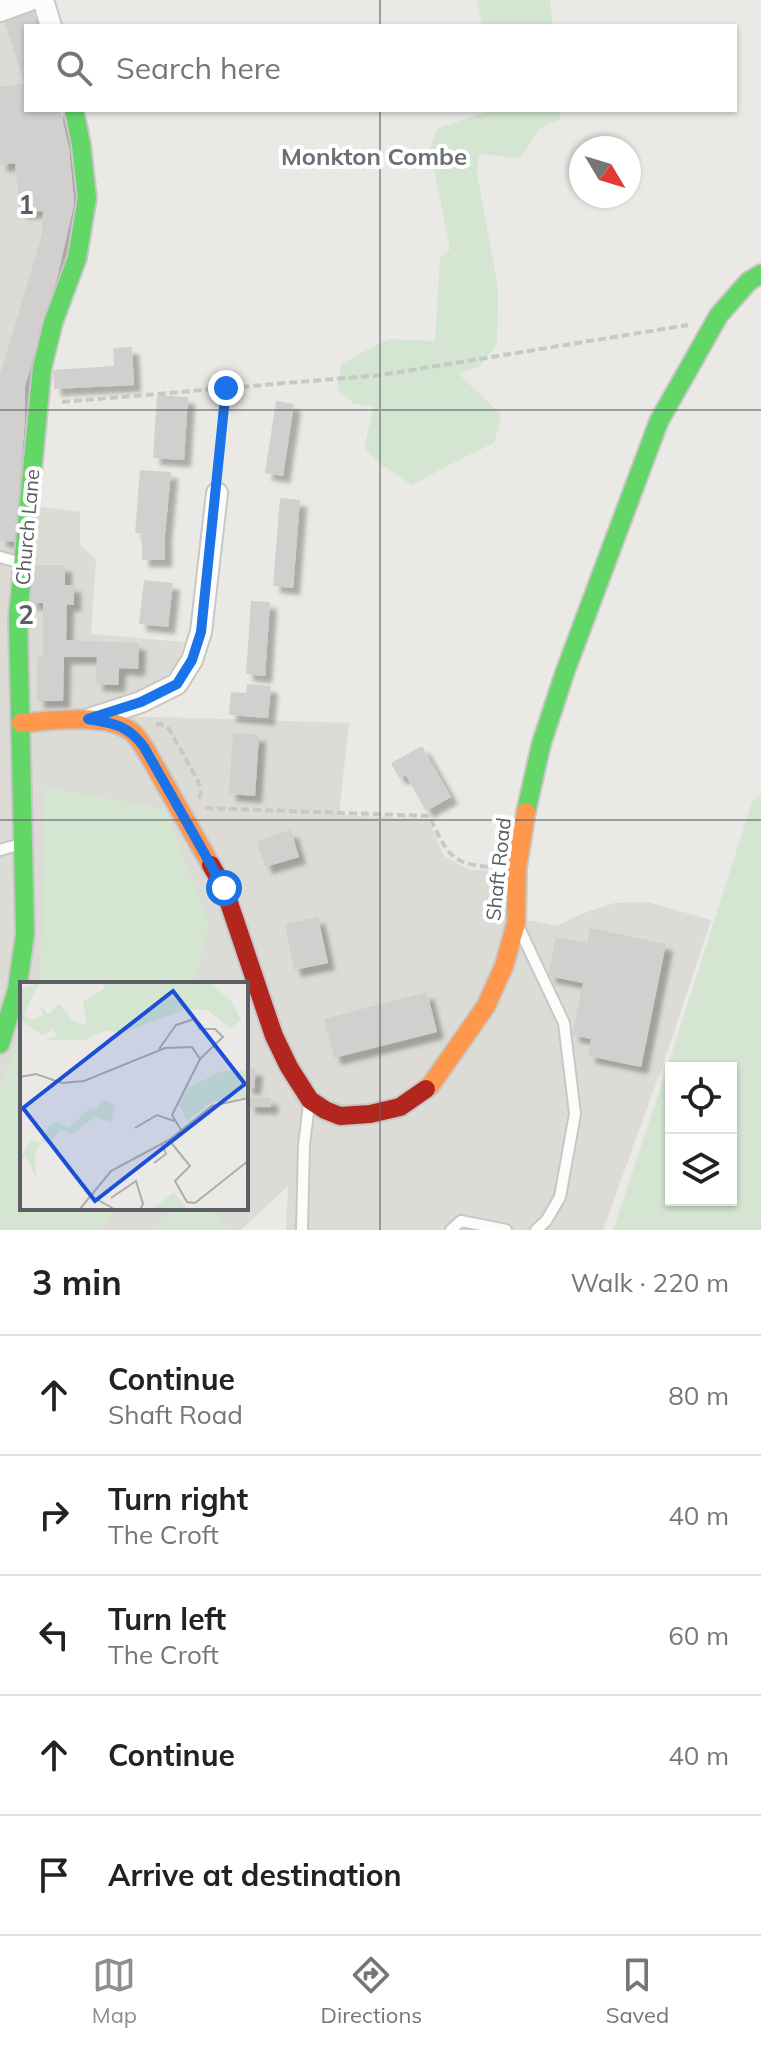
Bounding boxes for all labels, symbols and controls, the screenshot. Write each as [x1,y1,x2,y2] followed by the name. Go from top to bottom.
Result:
[24,24,737,112] search box
[52,46,96,90] icon: search
[116,49,281,87] text: Search here
[569,136,641,208] north arrow
[281,141,467,171] district label: Monkton Combe
[18,188,34,221] text: 1
[208,370,244,406] route end
[9,468,45,586] street label: Church Lane
[18,598,34,631] text: 2
[480,816,516,922] street label: Shaft Road
[206,870,242,906] route start
[20,982,248,1210] inset map
[665,1062,737,1206] map controls
[665,1062,737,1134] button: locate
[665,1134,737,1206] button: layers
[32,1261,122,1304] text: 3 min
[570,1266,729,1299] text: Walk · 220 m
[108,1360,235,1398] text: Continue
[32,1373,76,1417] icon: ahead
[668,1379,729,1412] text: 80 m
[108,1398,243,1431] text: Shaft Road
[108,1480,248,1518] text: Turn right
[32,1493,76,1537] icon: right
[668,1499,729,1532] text: 40 m
[108,1518,219,1551] text: The Croft
[108,1600,226,1638] text: Turn left
[32,1613,76,1657] icon: left
[668,1619,729,1652] text: 60 m
[108,1638,219,1671] text: The Croft
[32,1733,76,1777] icon: ahead
[108,1736,235,1774] text: Continue
[668,1739,729,1772] text: 40 m
[32,1853,76,1897] icon: arrive
[108,1856,402,1894] text: Arrive at destination
[92,1953,137,2029] tab: Map
[321,1953,422,2029] tab: Directions
[606,1953,669,2029] tab: Saved

